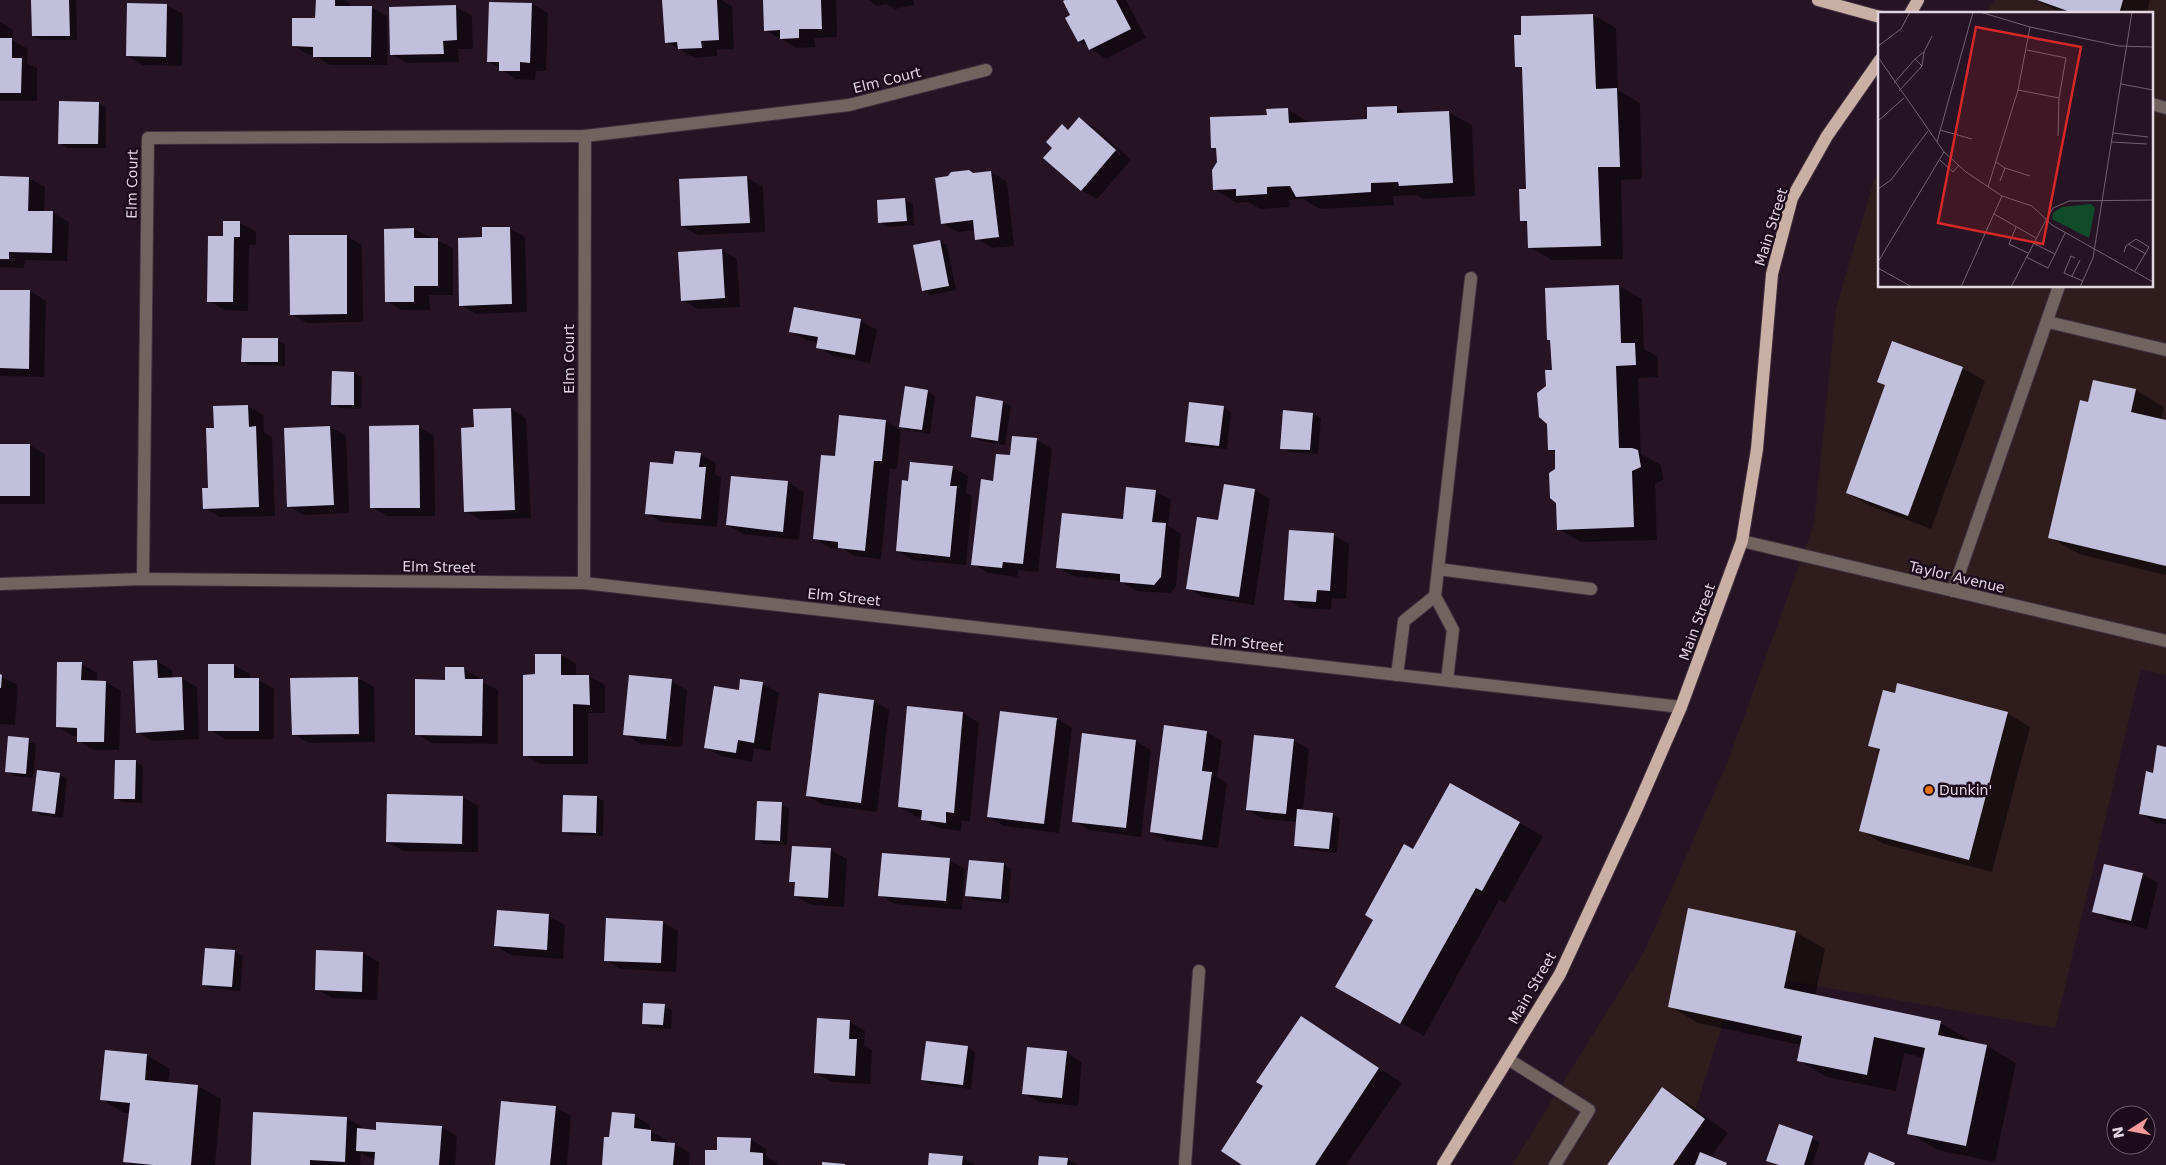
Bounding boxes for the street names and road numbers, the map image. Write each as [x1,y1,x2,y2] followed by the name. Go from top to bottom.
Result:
[851,64,923,96] street label: Elm Court
[123,149,141,219] street label: Elm Court
[1752,186,1791,268] street label: Main Street
[561,324,577,394] street label: Elm Court
[402,558,476,576] street label: Elm Street
[1907,558,2006,596] street label: Taylor Avenue
[1676,581,1718,663] street label: Main Street
[807,585,882,609] street label: Elm Street
[1210,631,1285,655] street label: Elm Street
[1505,949,1559,1027] street label: Main Street

